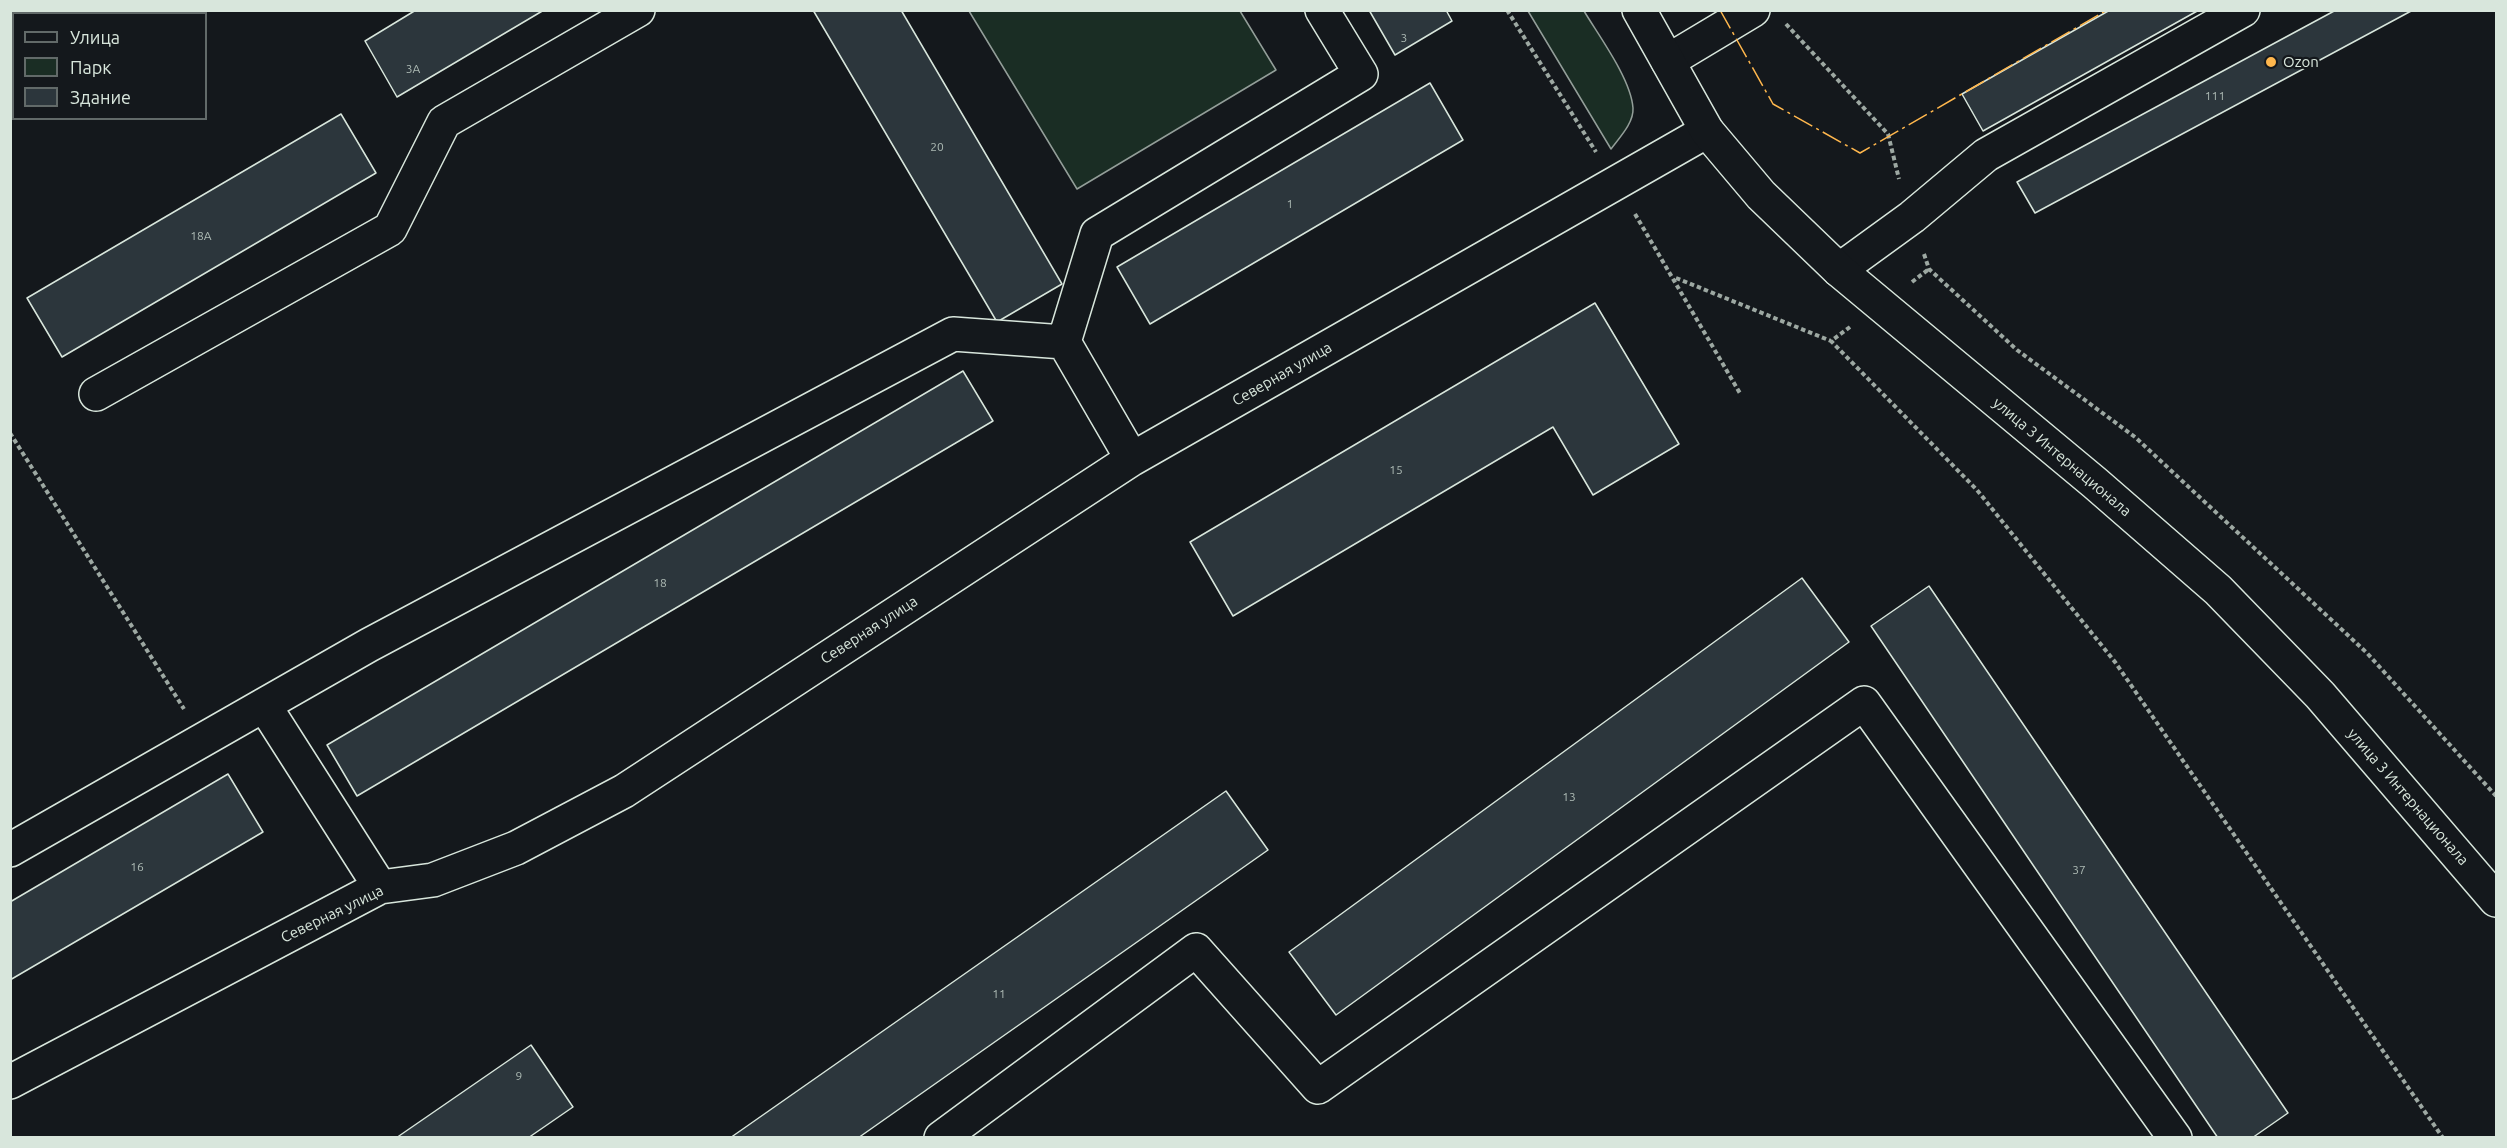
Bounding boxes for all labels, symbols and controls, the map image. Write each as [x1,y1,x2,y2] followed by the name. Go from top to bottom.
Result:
[12,12,207,120] legend
[70,27,120,47] text: Улица
[1401,31,1407,45] house number: 3
[2283,53,2319,71] place label: Ozon
[2264,55,2278,69] marker: Ozon
[70,57,111,77] text: Парк
[406,62,420,76] house number: 3А
[70,87,131,107] text: Здание
[2205,89,2225,103] house number: 111
[930,140,944,154] house number: 20
[1287,197,1293,211] house number: 1
[190,229,212,243] house number: 18А
[1229,338,1335,410] street label: Северная улица
[1989,394,2135,520] street label: улица 3 Интернационала
[1389,463,1403,477] house number: 15
[653,576,667,590] house number: 18
[817,592,921,668] street label: Северная улица
[2344,725,2472,869] street label: улица 3 Интернационала
[1562,790,1576,804] house number: 13
[130,860,144,874] house number: 16
[2072,863,2086,877] house number: 37
[278,881,386,947] street label: Северная улица
[992,987,1006,1001] house number: 11
[516,1069,522,1083] house number: 9

